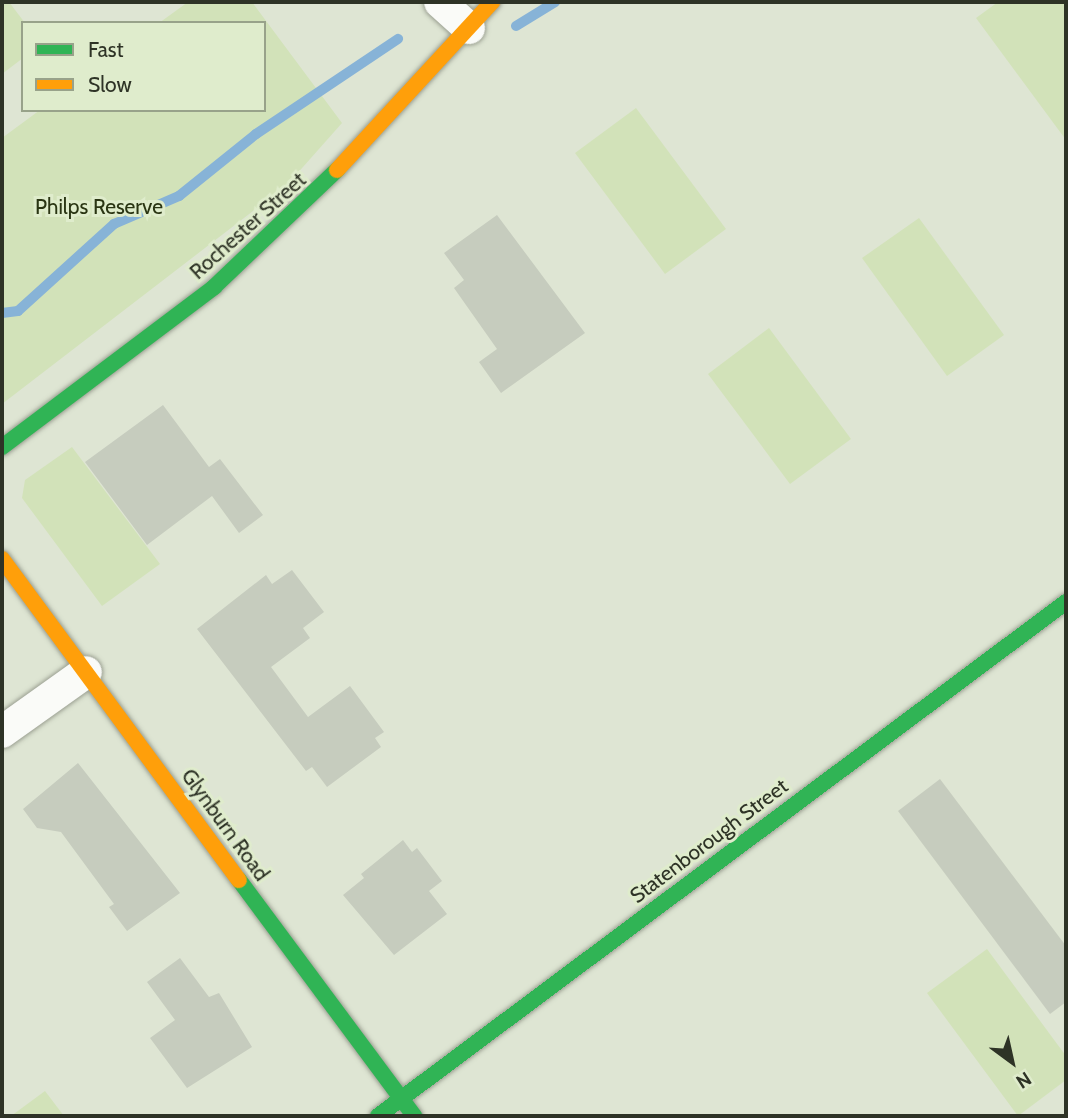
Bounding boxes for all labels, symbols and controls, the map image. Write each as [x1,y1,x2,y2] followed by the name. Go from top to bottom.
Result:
[21,21,266,112] legend
[88,37,124,62] text: Fast
[88,72,132,97] text: Slow
[185,167,311,285] street label: Rochester Street
[35,194,163,220] park label: Philps Reserve
[176,764,274,886] street label: Glynburn Road
[625,773,793,909] street label: Statenborough Street
[977,1027,1047,1097] north arrow
[1012,1067,1036,1093] text: N

